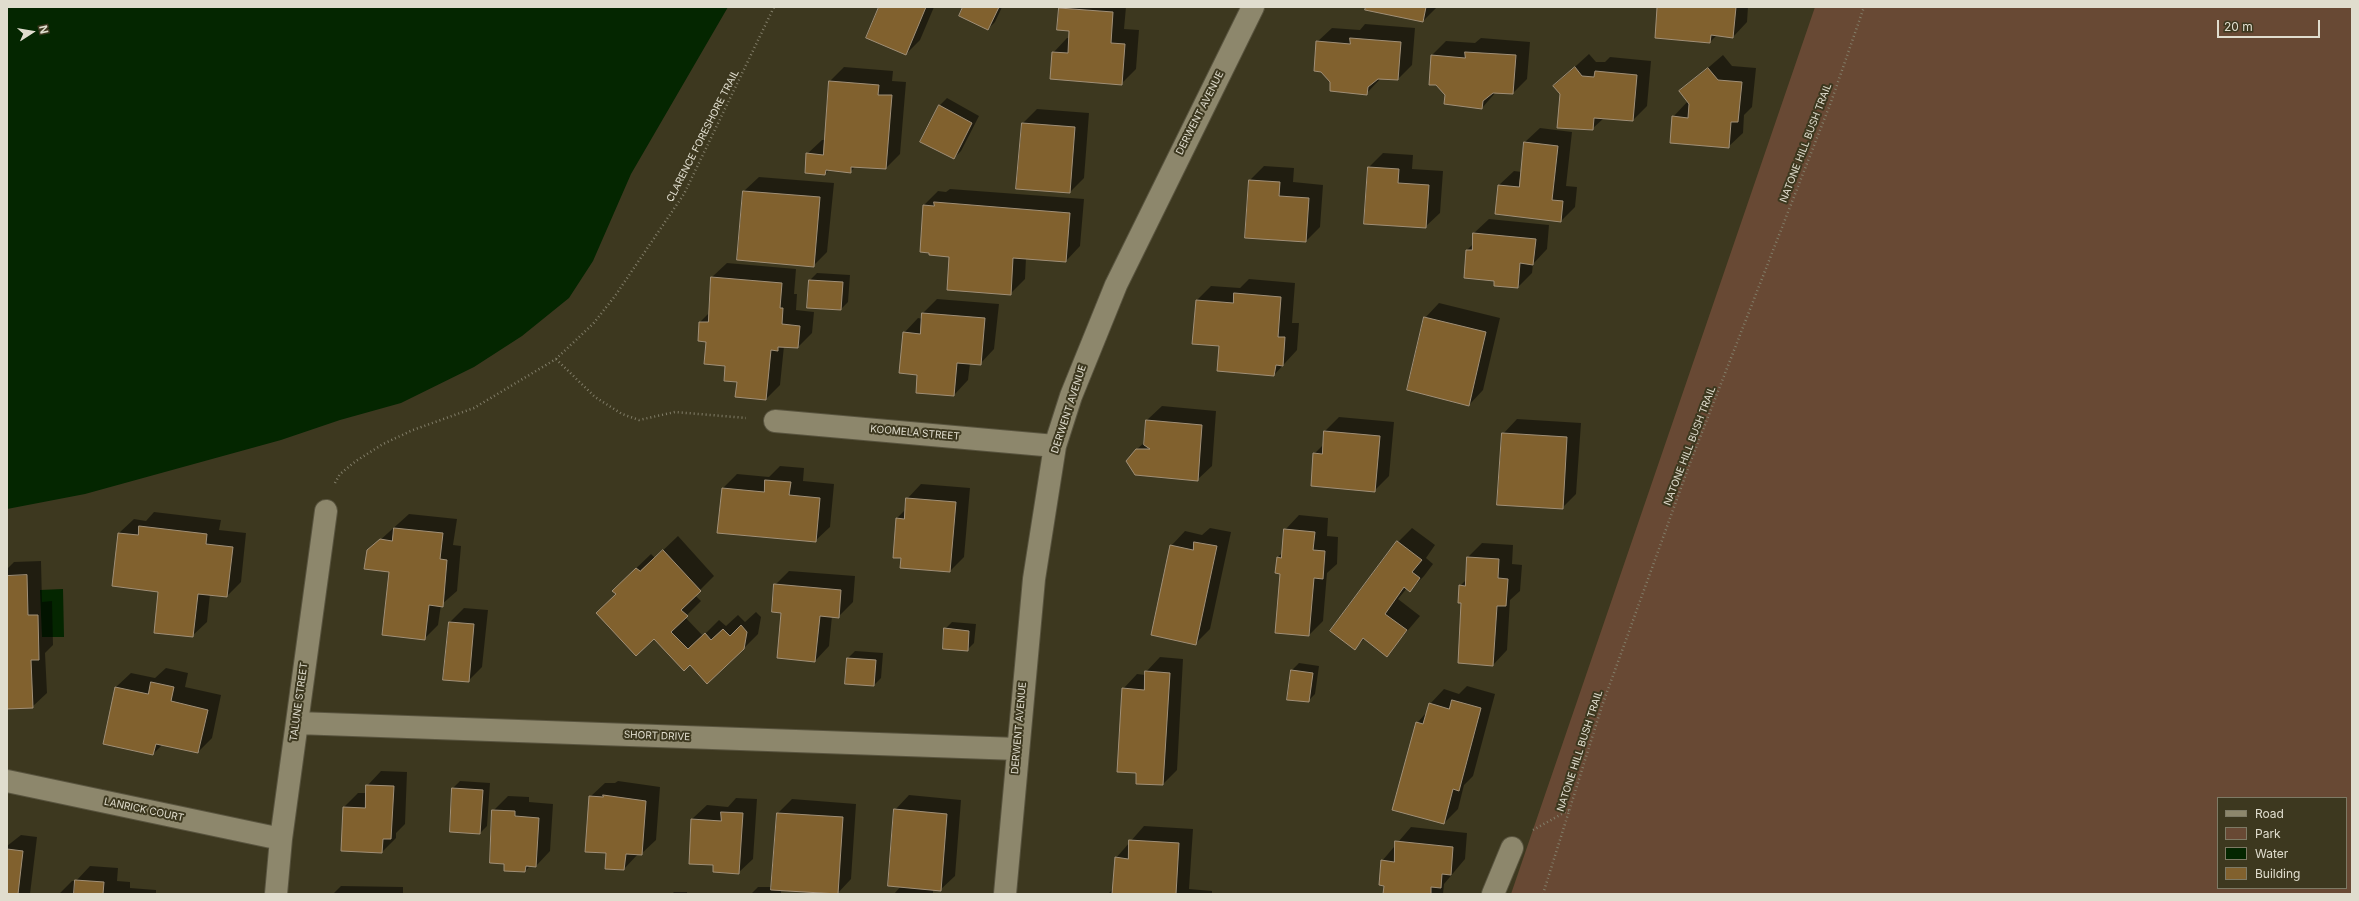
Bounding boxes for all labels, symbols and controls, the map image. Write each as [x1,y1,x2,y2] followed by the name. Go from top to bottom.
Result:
[12,12,52,52] north arrow
[2219,12,2322,38] scale bar
[2224,19,2253,34] text: 20 m
[36,24,51,35] text: N
[664,68,742,204] street label: CLARENCE FORESHORE TRAIL
[1174,69,1226,157] street label: DERWENT AVENUE
[1778,82,1834,204] street label: NATONE HILL BUSH TRAIL
[1049,363,1089,455] street label: DERWENT AVENUE
[1662,385,1718,507] street label: NATONE HILL BUSH TRAIL
[870,423,960,443] street label: KOOMELA STREET
[288,662,310,742] street label: TALUNE STREET
[1009,681,1029,775] street label: DERWENT AVENUE
[1555,689,1605,813] street label: NATONE HILL BUSH TRAIL
[624,729,690,743] street label: SHORT DRIVE
[103,796,185,824] street label: LANRICK COURT
[2217,797,2347,889] legend
[2255,806,2284,821] text: Road
[2255,826,2281,841] text: Park
[2255,846,2288,861] text: Water
[2255,866,2300,881] text: Building

